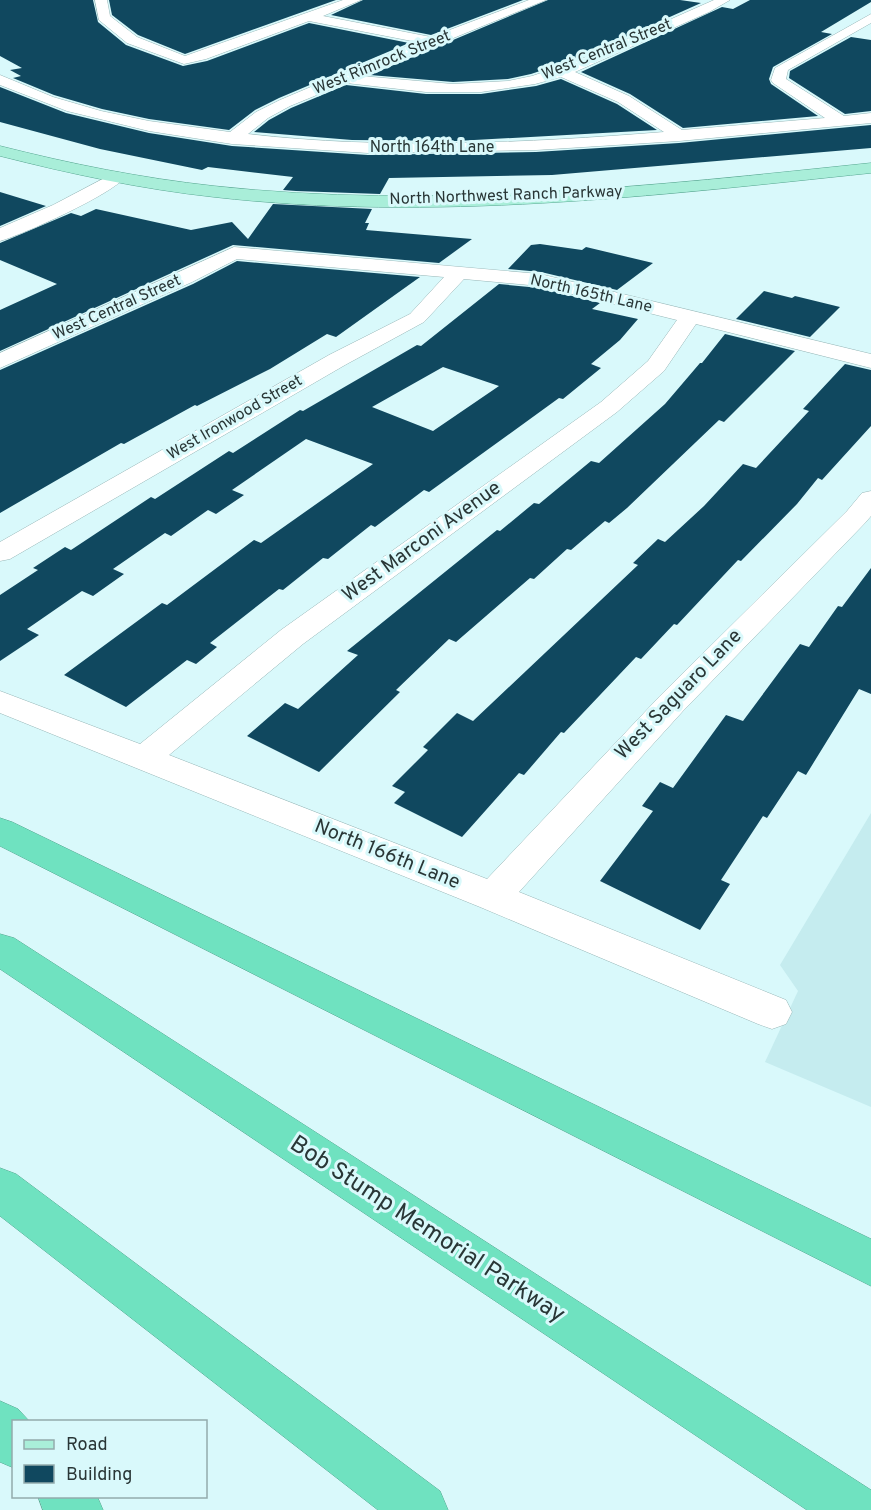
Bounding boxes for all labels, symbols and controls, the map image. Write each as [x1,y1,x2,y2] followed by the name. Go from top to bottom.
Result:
[539,15,675,85] street label: West Central Street
[310,26,454,100] street label: West Rimrock Street
[370,138,494,158] street label: North 164th Lane
[389,182,623,210] street label: North Northwest Ranch Parkway
[528,270,654,318] street label: North 165th Lane
[50,271,184,345] street label: West Central Street
[164,371,306,465] street label: West Ironwood Street
[337,476,507,608] street label: West Marconi Avenue
[610,624,748,766] street label: West Saguaro Lane
[310,814,464,896] street label: North 166th Lane
[284,1130,570,1330] street label: Bob Stump Memorial Parkway
[12,1420,207,1498] legend
[66,1434,108,1457] text: Road
[66,1464,132,1487] text: Building

